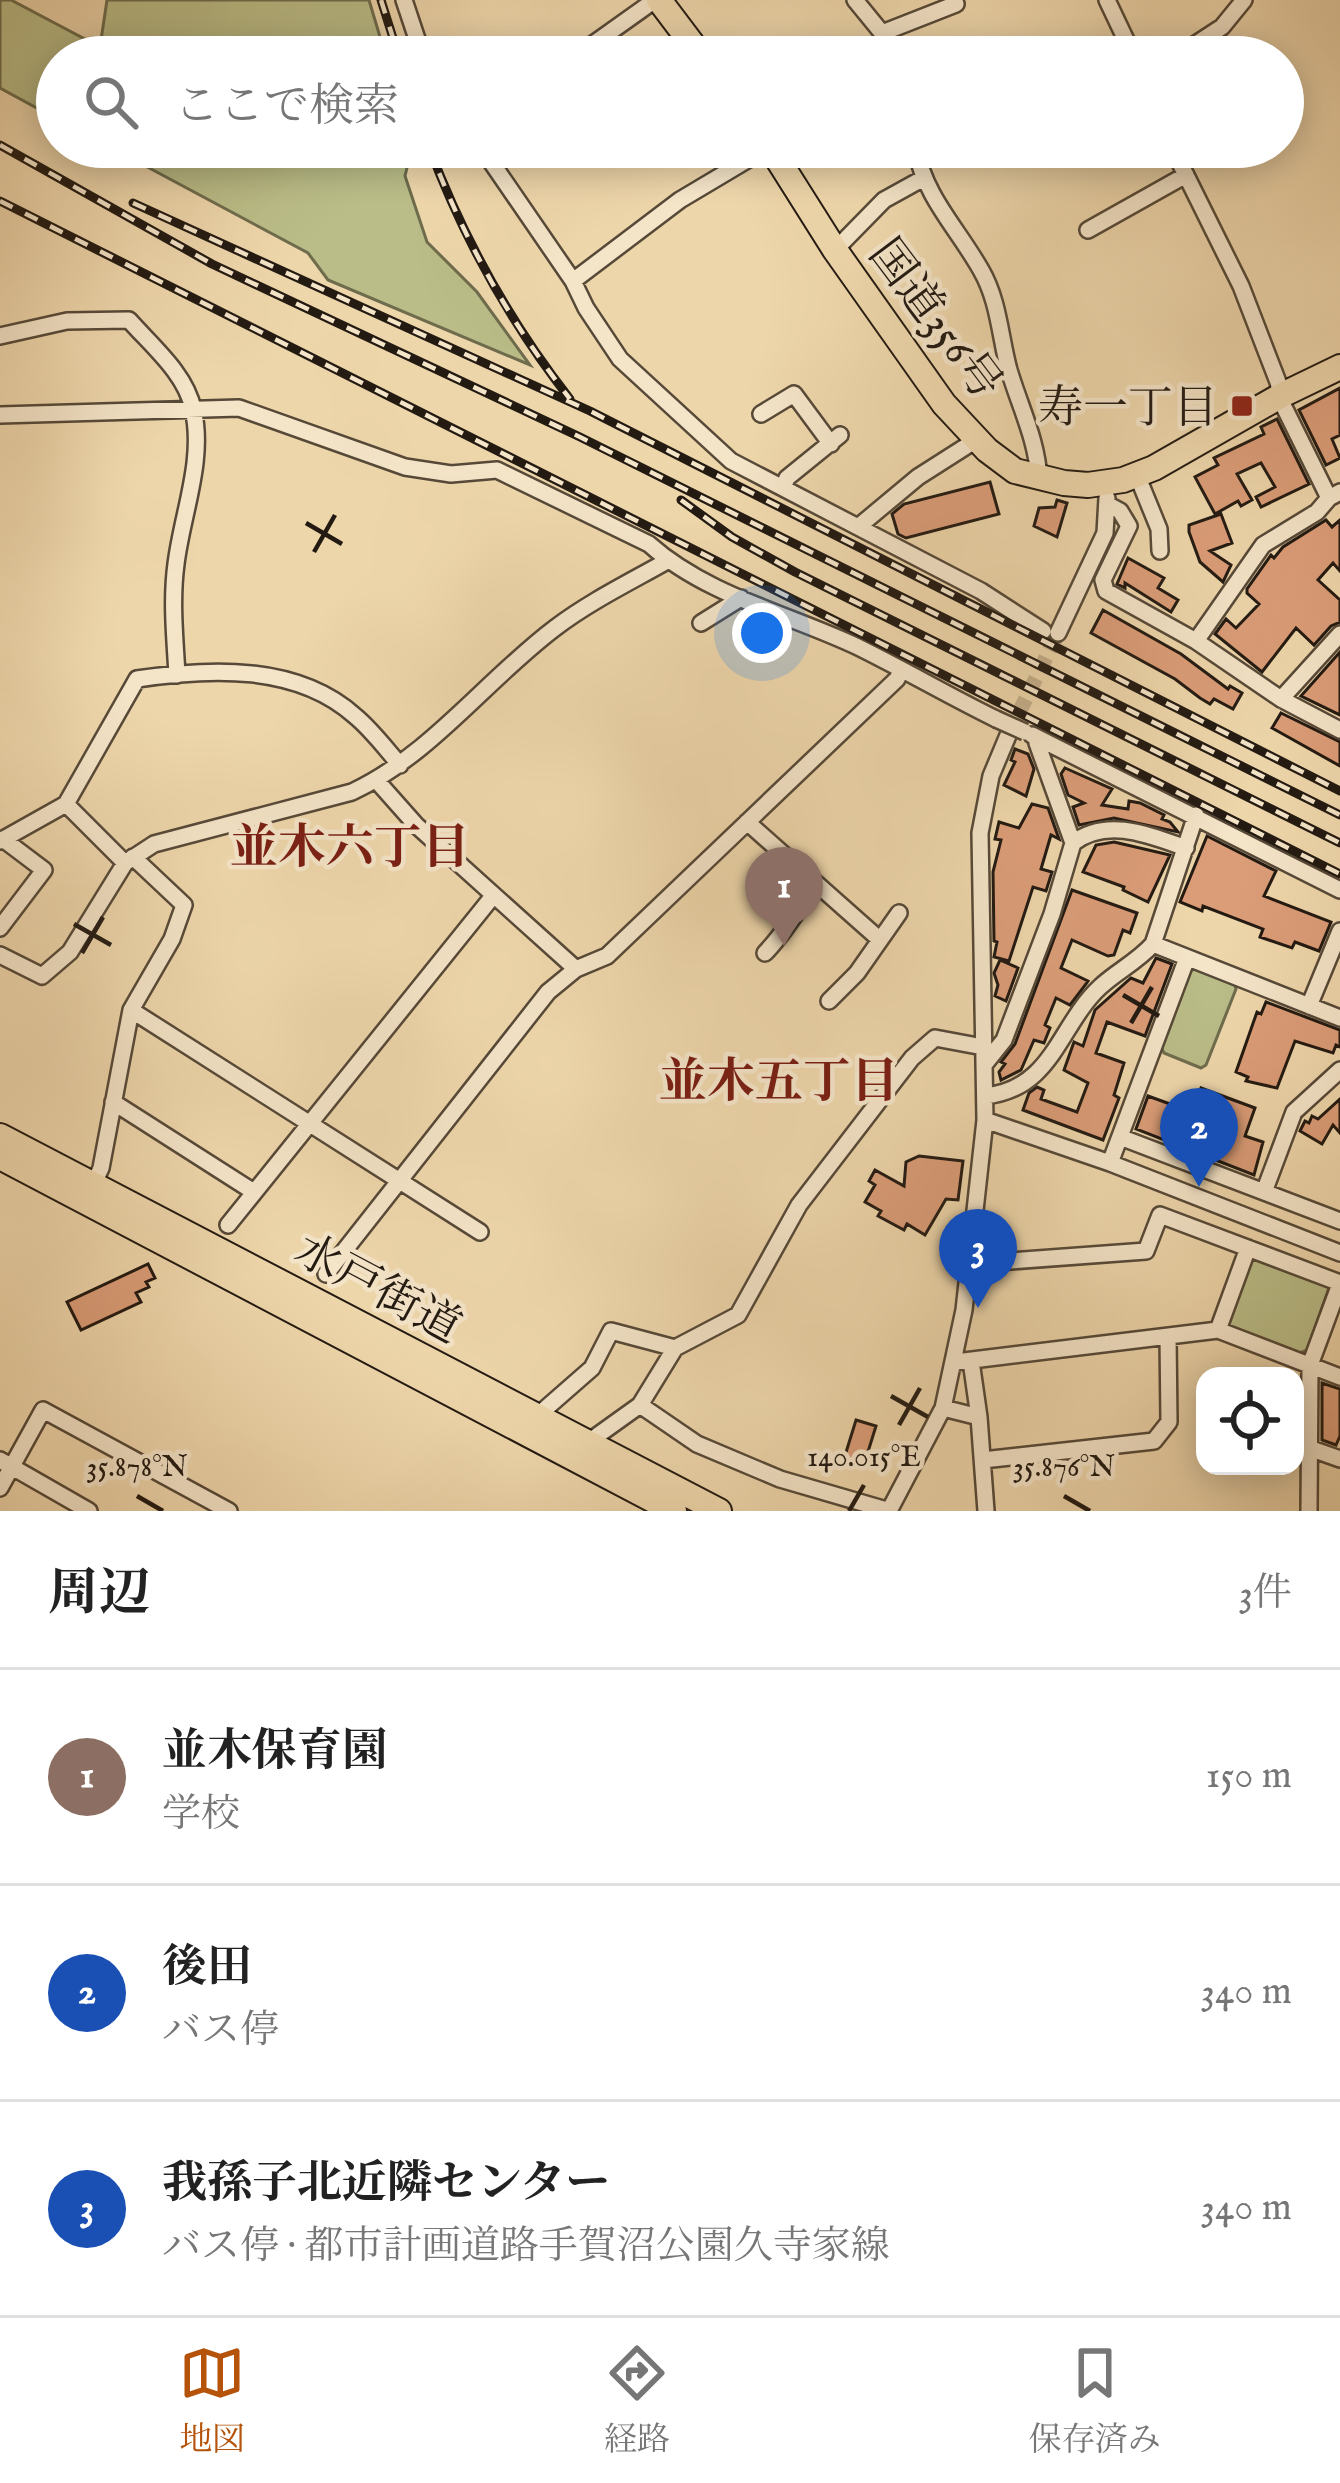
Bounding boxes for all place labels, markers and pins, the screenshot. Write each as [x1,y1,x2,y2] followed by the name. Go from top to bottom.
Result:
[1038,381,1218,438] place label: 寿一丁目
[1229,393,1255,419] marker: 寿一丁目
[745,847,823,946] pin: 1
[1160,1088,1238,1187] pin: 2
[939,1209,1017,1308] pin: 3

